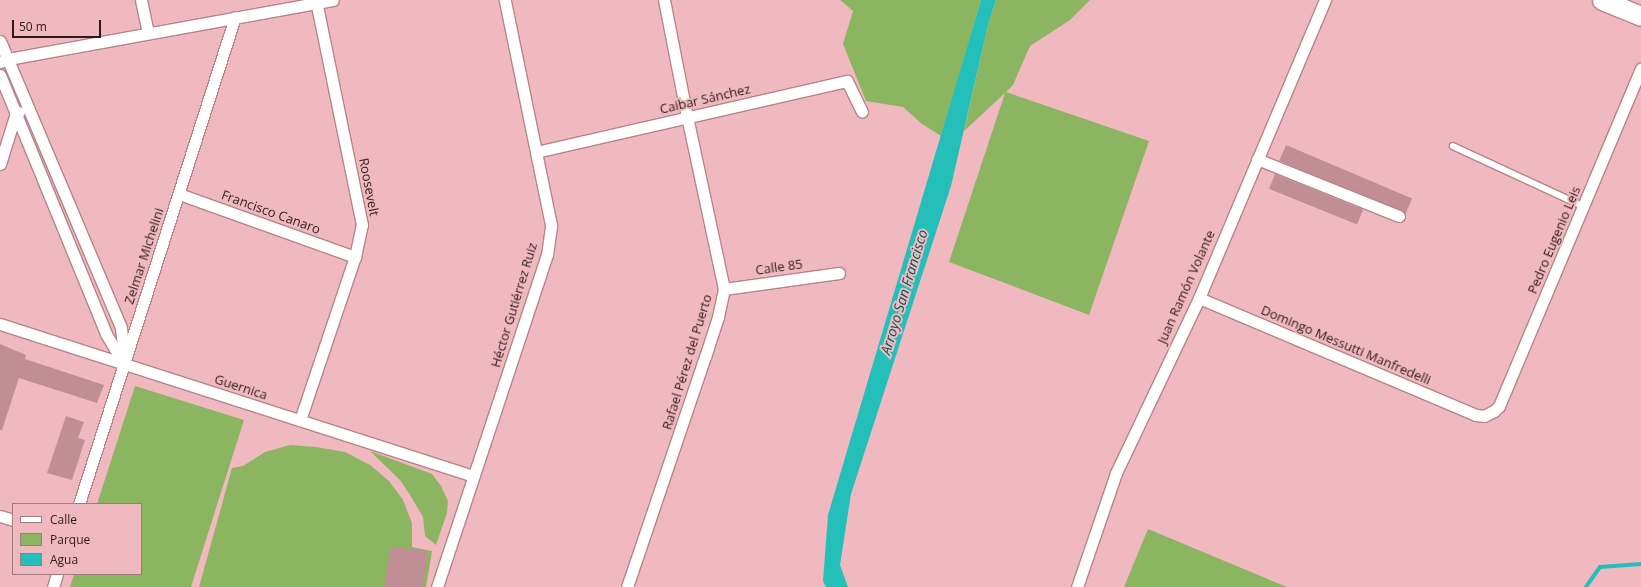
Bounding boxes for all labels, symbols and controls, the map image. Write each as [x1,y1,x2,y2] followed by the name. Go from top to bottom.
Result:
[14,12,103,38] scale bar
[19,18,47,35] text: 50 m
[658,81,752,117] street label: Caibar Sánchez
[356,157,382,217] street label: Roosevelt
[1524,184,1584,296] street label: Pedro Eugenio Leis
[219,187,323,237] street label: Francisco Canaro
[121,206,167,306] street label: Zelmar Michelini
[877,227,931,357] water label: Arroyo San Francisco
[1154,228,1218,346] street label: Juan Ramón Volante
[488,241,540,369] street label: Héctor Gutiérrez Ruiz
[754,256,804,278] street label: Calle 85
[659,292,715,432] street label: Rafael Pérez del Puerto
[1259,302,1433,388] street label: Domingo Messutti Manfredelli
[213,371,269,403] street label: Guernica
[12,503,142,575] legend
[50,511,77,528] text: Calle
[50,531,90,548] text: Parque
[50,551,78,568] text: Agua

